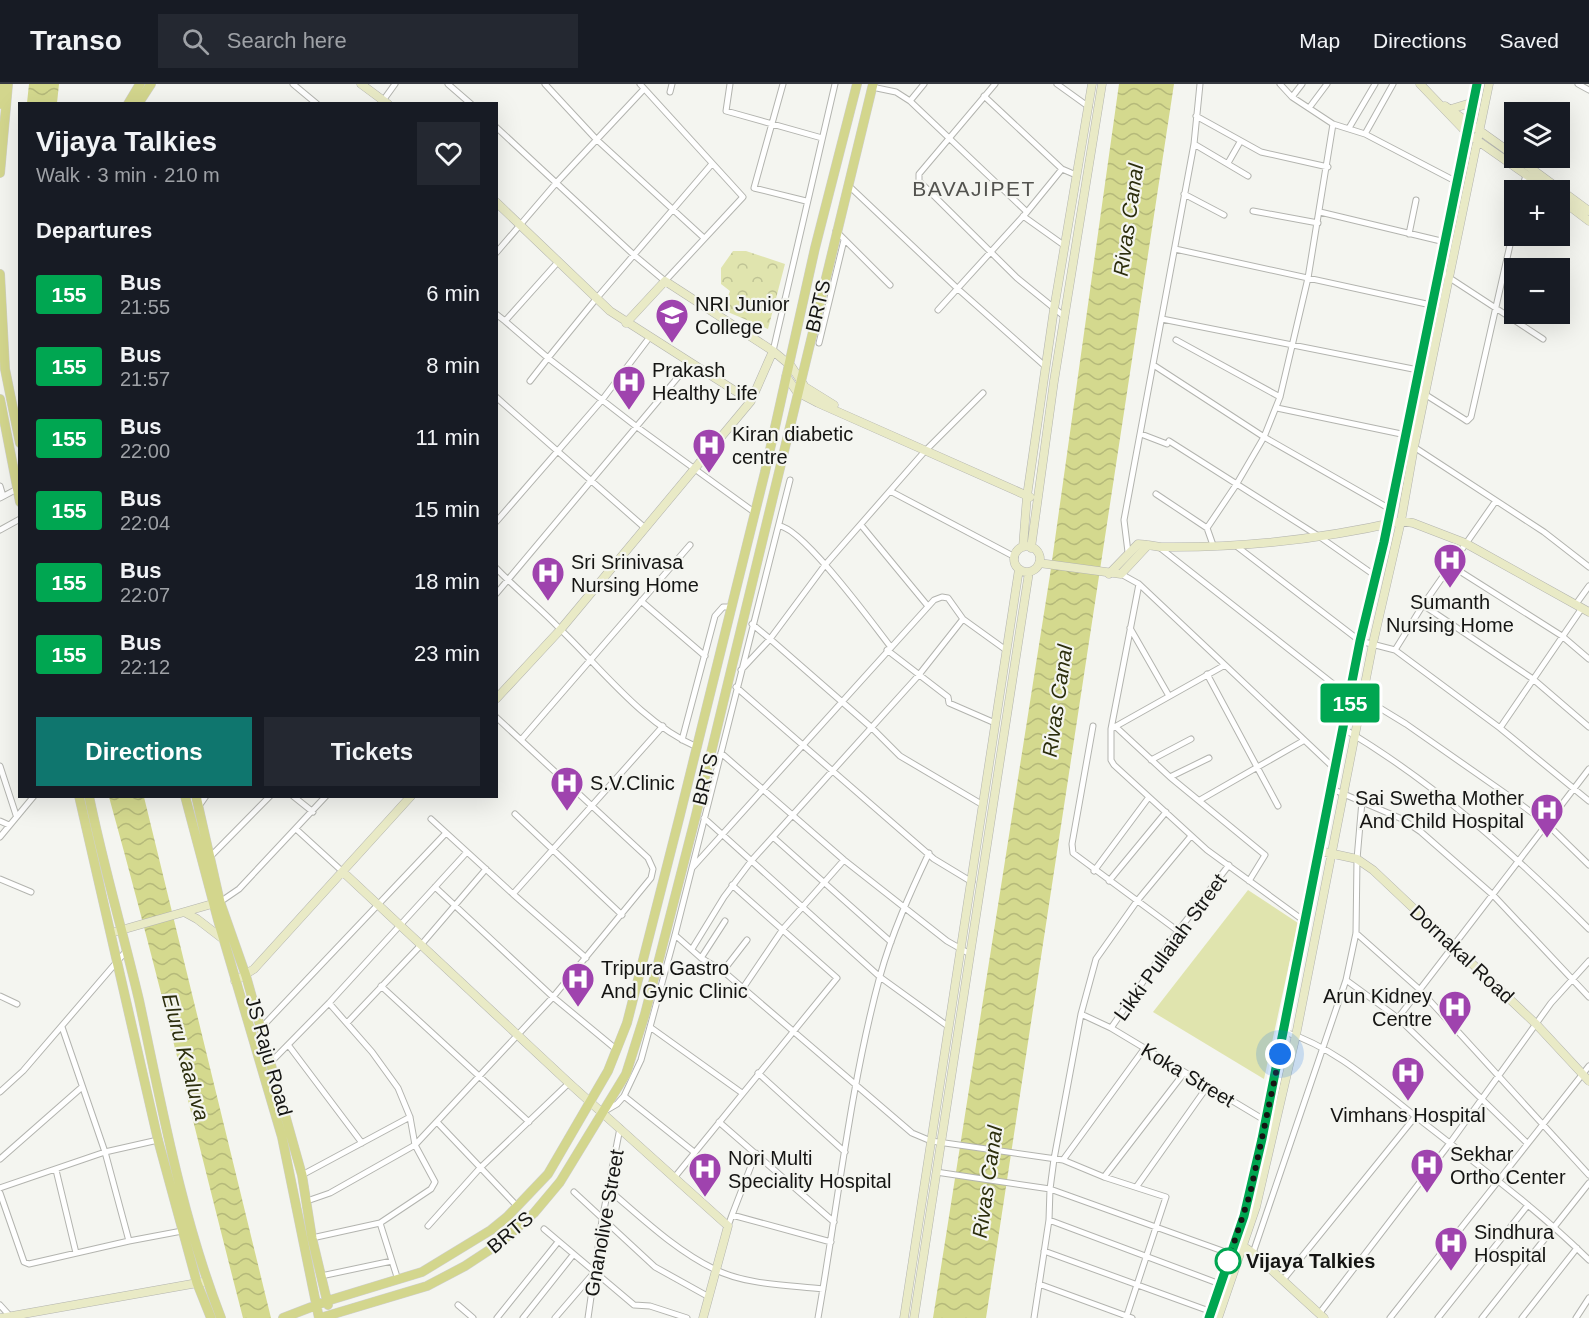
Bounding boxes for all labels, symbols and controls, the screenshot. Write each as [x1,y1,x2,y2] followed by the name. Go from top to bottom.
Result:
[158,14,578,68] search box
[30,25,122,56] text: Transo
[179,25,212,58] icon: search
[227,28,347,53] text: Search here
[1299,29,1340,52] text: Map
[1373,29,1466,52] text: Directions
[1499,29,1559,52] text: Saved
[1504,102,1570,324] map controls
[1504,102,1570,168] button: layers
[417,122,480,185] button: heart
[36,126,217,157] text: Vijaya Talkies
[1109,161,1147,278] water label: Rivas Canal
[36,164,220,186] text: Walk · 3 min · 210 m
[912,177,1036,200] district label: BAVAJIPET
[1504,180,1570,246] button: +
[36,218,152,243] text: Departures
[1504,258,1570,324] button: −
[120,270,162,295] text: Bus
[801,278,835,334] street label: BRTS
[426,281,480,306] text: 6 min
[51,283,87,306] text: 155
[695,293,790,338] place label: NRI Junior College
[120,296,170,318] text: 21:55
[654,297,690,344] school or university icon: NRI Junior College
[120,342,162,367] text: Bus
[426,353,480,378] text: 8 min
[51,355,87,378] text: 155
[652,359,758,404] place label: Prakash Healthy Life
[611,364,647,411] hospital icon: Prakash Healthy Life
[120,368,170,390] text: 21:57
[120,414,162,439] text: Bus
[732,423,853,468] place label: Kiran diabetic centre
[416,425,480,450] text: 11 min
[51,427,87,450] text: 155
[691,427,727,474] hospital icon: Kiran diabetic centre
[120,440,170,462] text: 22:00
[120,486,162,511] text: Bus
[414,497,480,522] text: 15 min
[51,499,87,522] text: 155
[120,512,170,534] text: 22:04
[1432,542,1468,589] hospital icon: Sumanth Nursing Home
[571,551,699,596] place label: Sri Srinivasa Nursing Home
[530,555,566,602] hospital icon: Sri Srinivasa Nursing Home
[120,558,162,583] text: Bus
[414,569,480,594] text: 18 min
[51,571,87,594] text: 155
[120,584,170,606] text: 22:07
[1386,591,1514,636] place label: Sumanth Nursing Home
[120,630,162,655] text: Bus
[414,641,480,666] text: 23 min
[1038,642,1076,759] water label: Rivas Canal
[51,643,87,666] text: 155
[120,656,170,678] text: 22:12
[1316,684,1384,722] line badge: 155
[1332,692,1368,715] text: 155
[36,717,252,786] button: Directions
[264,717,480,786] button: Tickets
[688,751,722,807] street label: BRTS
[549,765,585,812] hospital icon: S.V.Clinic
[590,772,675,794] place label: S.V.Clinic
[1355,787,1524,832] place label: Sai Swetha Mother And Child Hospital
[1529,792,1565,839] hospital icon: Sai Swetha Mother And Child Hospital
[1109,869,1231,1025] street label: Likki Pullaiah Street
[1406,900,1518,1008] street label: Dornakal Road
[601,957,748,1002] place label: Tripura Gastro And Gynic Clinic
[560,961,596,1008] hospital icon: Tripura Gastro And Gynic Clinic
[1323,985,1432,1030] place label: Arun Kidney Centre
[1437,989,1473,1036] hospital icon: Arun Kidney Centre
[158,991,214,1123] water label: Eluru Kaaluva
[241,994,297,1118] street label: JS Raju Road
[1138,1039,1239,1112] street label: Koka Street
[1265,1039,1295,1069] your location
[1390,1055,1426,1102] hospital icon: Vimhans Hospital
[1330,1104,1486,1126] place label: Vimhans Hospital
[968,1123,1006,1240] water label: Rivas Canal
[1450,1143,1566,1188] place label: Sekhar Ortho Center
[580,1147,628,1298] street label: Gnanolive Street
[728,1147,891,1192] place label: Nori Multi Speciality Hospital
[1409,1147,1445,1194] hospital icon: Sekhar Ortho Center
[687,1151,723,1198] hospital icon: Nori Multi Speciality Hospital
[483,1207,537,1257] street label: BRTS
[1474,1221,1555,1266] place label: Sindhura Hospital
[1433,1225,1469,1272] hospital icon: Sindhura Hospital
[1215,1248,1241,1274] marker: Vijaya Talkies
[1246,1250,1375,1272] place label: Vijaya Talkies

